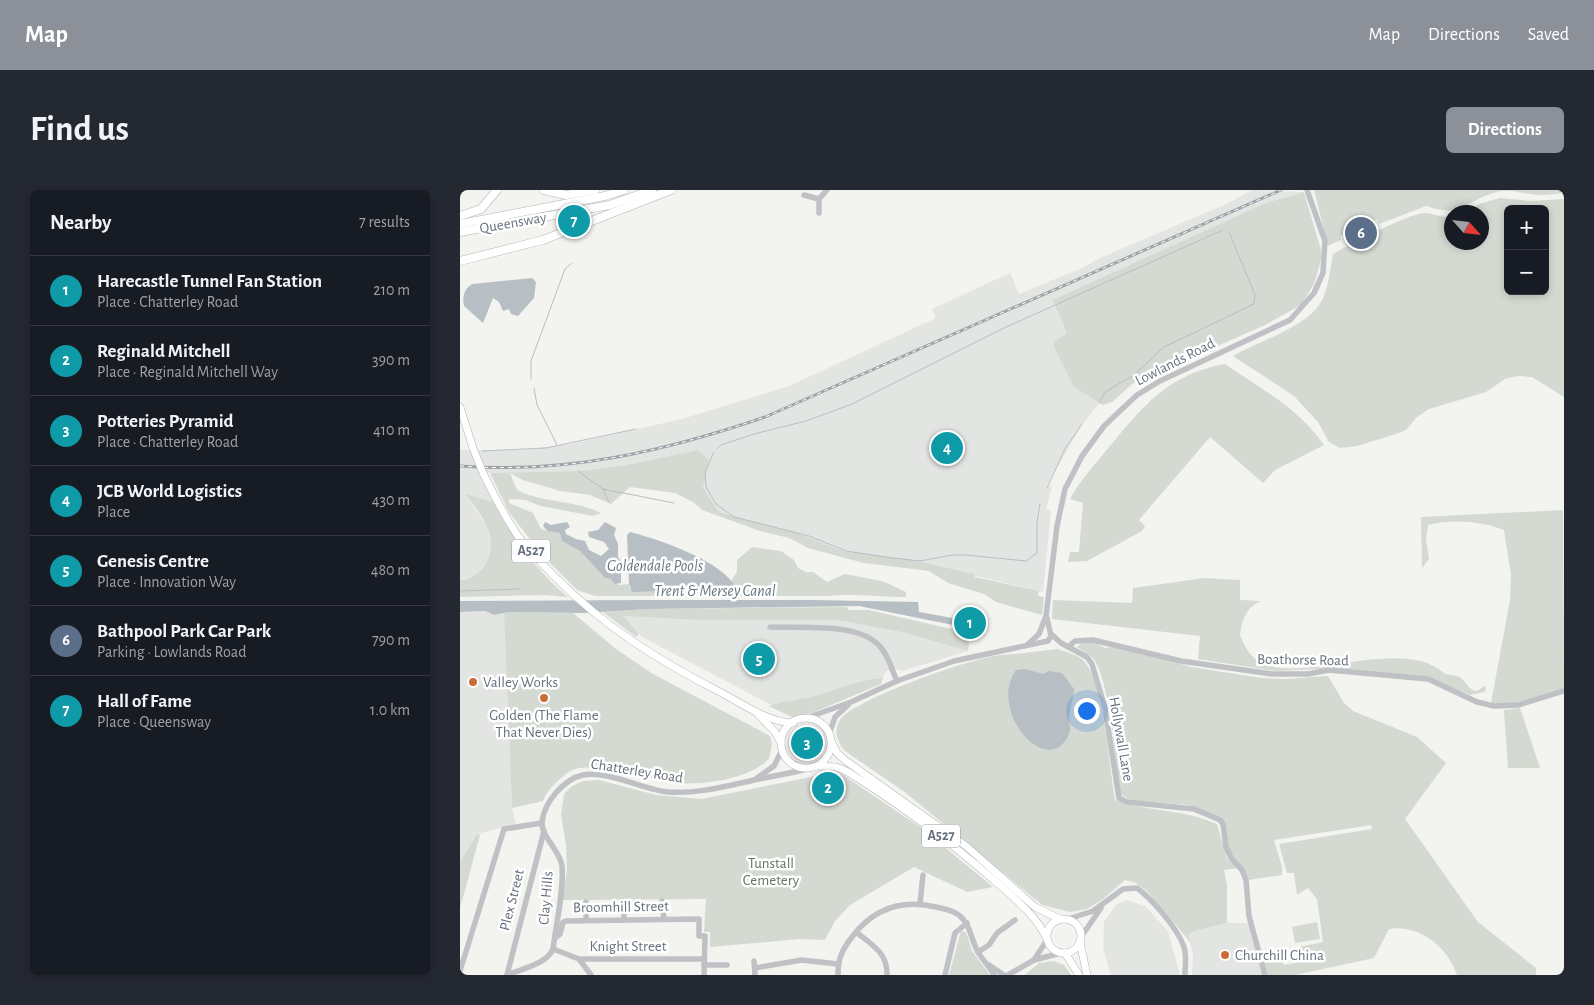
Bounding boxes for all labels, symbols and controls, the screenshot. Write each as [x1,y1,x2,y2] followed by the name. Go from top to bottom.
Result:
[25,23,68,47] text: Map
[1369,26,1400,44] text: Map
[1428,26,1500,44] text: Directions
[1528,26,1569,44] text: Saved
[1446,107,1564,153] button: Directions
[30,112,129,147] text: Find us
[558,202,590,240] pin: 7
[1444,205,1489,250] north arrow
[1504,205,1549,295] map controls
[1504,205,1549,250] button: +
[479,210,548,236] street label: Queensway
[50,212,111,233] text: Nearby
[359,214,410,230] text: 7 results
[1345,214,1377,252] pin: 6
[1504,250,1549,295] button: −
[97,272,322,291] text: Harecastle Tunnel Fan Station
[63,282,69,298] text: 1
[373,282,410,298] text: 210 m
[97,294,238,310] text: Place · Chatterley Road
[1133,335,1217,388] street label: Lowlands Road
[97,342,231,361] text: Reginald Mitchell
[62,352,70,368] text: 2
[372,352,410,368] text: 390 m
[97,364,278,380] text: Place · Reginald Mitchell Way
[97,412,234,431] text: Potteries Pyramid
[63,422,69,438] text: 3
[373,422,410,438] text: 410 m
[931,429,963,467] pin: 4
[97,434,238,450] text: Place · Chatterley Road
[97,482,242,501] text: JCB World Logistics
[62,492,70,508] text: 4
[372,492,410,508] text: 430 m
[97,504,130,520] text: Place
[512,540,550,562] road number: A527
[97,552,209,571] text: Genesis Centre
[607,558,703,574] water label: Goldendale Pools
[63,562,69,578] text: 5
[371,562,410,578] text: 480 m
[97,574,236,590] text: Place · Innovation Way
[654,583,776,599] water label: Trent & Mersey Canal
[954,604,986,642] pin: 1
[97,622,271,641] text: Bathpool Park Car Park
[62,632,70,648] text: 6
[372,632,410,648] text: 790 m
[743,640,775,678] pin: 5
[97,644,246,660] text: Parking · Lowlands Road
[1257,652,1349,668] street label: Boathorse Road
[483,675,558,690] place label: Valley Works
[467,676,479,688] marker: Valley Works
[97,692,192,711] text: Hall of Fame
[538,692,550,704] marker: Golden (The Flame That Never Dies)
[1106,696,1136,782] street label: Hollywall Lane
[1074,698,1100,724] your location
[63,702,69,718] text: 7
[370,702,410,718] text: 1.0 km
[489,708,599,740] place label: Golden (The Flame That Never Dies)
[97,714,211,730] text: Place · Queensway
[791,724,823,762] pin: 3
[590,756,684,786] street label: Chatterley Road
[812,769,844,807] pin: 2
[922,824,960,848] road number: A527
[743,856,800,888] park label: Tunstall Cemetery
[497,868,527,932] street label: Plex Street
[536,870,556,926] street label: Clay Hills
[573,899,669,915] street label: Broomhill Street
[589,939,667,954] street label: Knight Street
[1235,948,1324,963] place label: Churchill China
[1219,949,1231,961] marker: Churchill China

